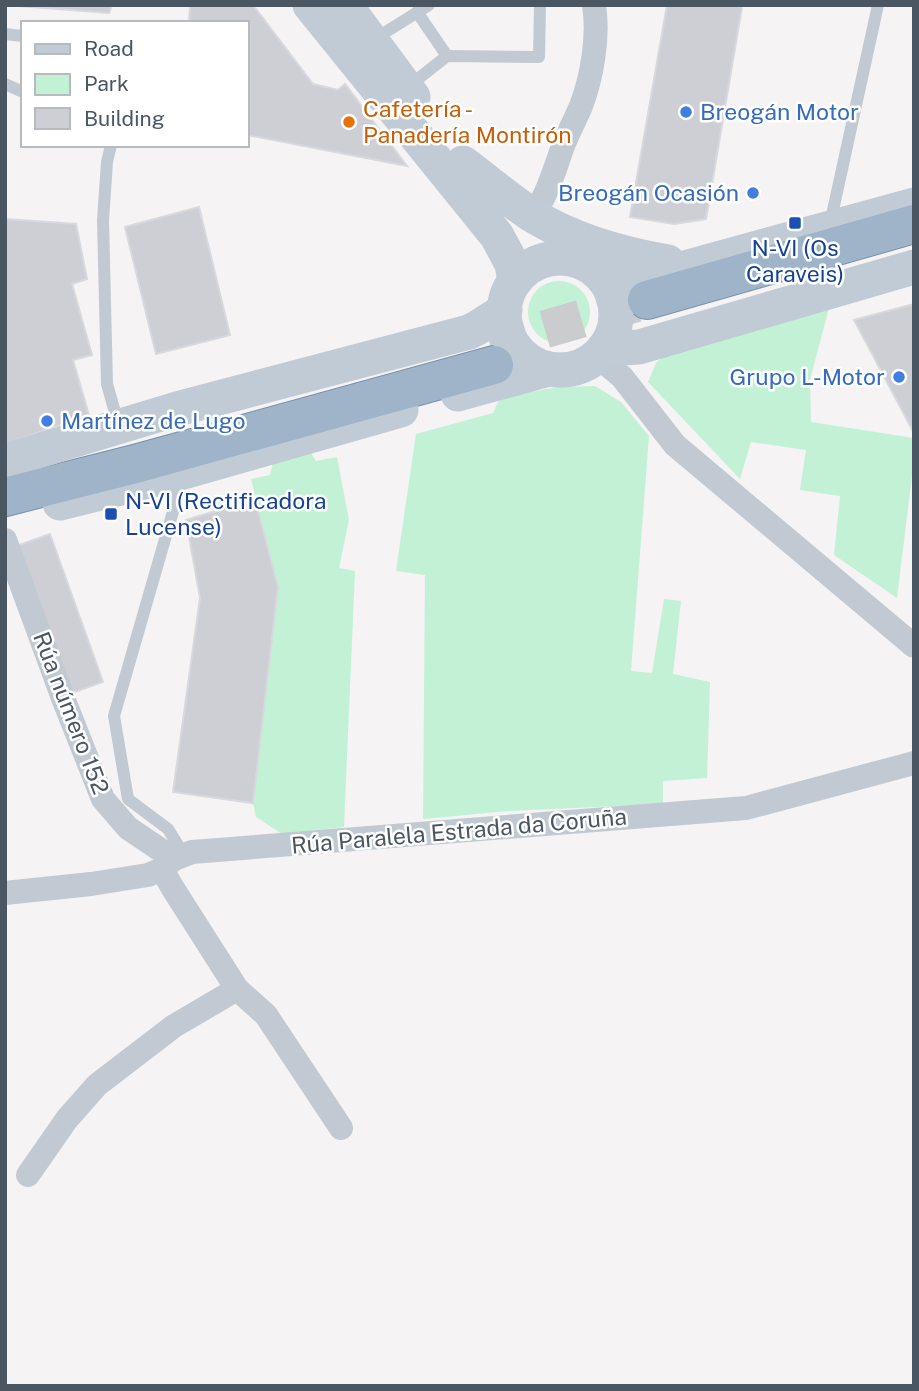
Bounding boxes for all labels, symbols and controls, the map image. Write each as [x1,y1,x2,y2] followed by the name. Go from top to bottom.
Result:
[21,21,248,147] legend
[84,36,134,61] text: Road
[84,71,129,96] text: Park
[363,95,572,148] place label: Cafetería - Panadería Montirón
[700,98,859,125] place label: Breogán Motor
[678,104,694,120] marker: Breogán Motor
[84,106,165,131] text: Building
[341,114,357,130] marker: Cafetería - Panadería Montirón
[558,179,739,206] place label: Breogán Ocasión
[745,185,761,201] marker: Breogán Ocasión
[787,215,803,231] marker: N-VI (Os Caraveis)
[746,234,844,287] place label: N-VI (Os Caraveis)
[729,363,885,390] place label: Grupo L-Motor
[891,369,907,385] marker: Grupo L-Motor
[61,407,245,434] place label: Martínez de Lugo
[39,413,55,429] marker: Martínez de Lugo
[125,487,326,540] place label: N-VI (Rectificadora Lucense)
[103,506,119,522] marker: N-VI (Rectificadora Lucense)
[28,628,115,798] street label: Rúa número 152
[290,802,628,859] street label: Rúa Paralela Estrada da Coruña

